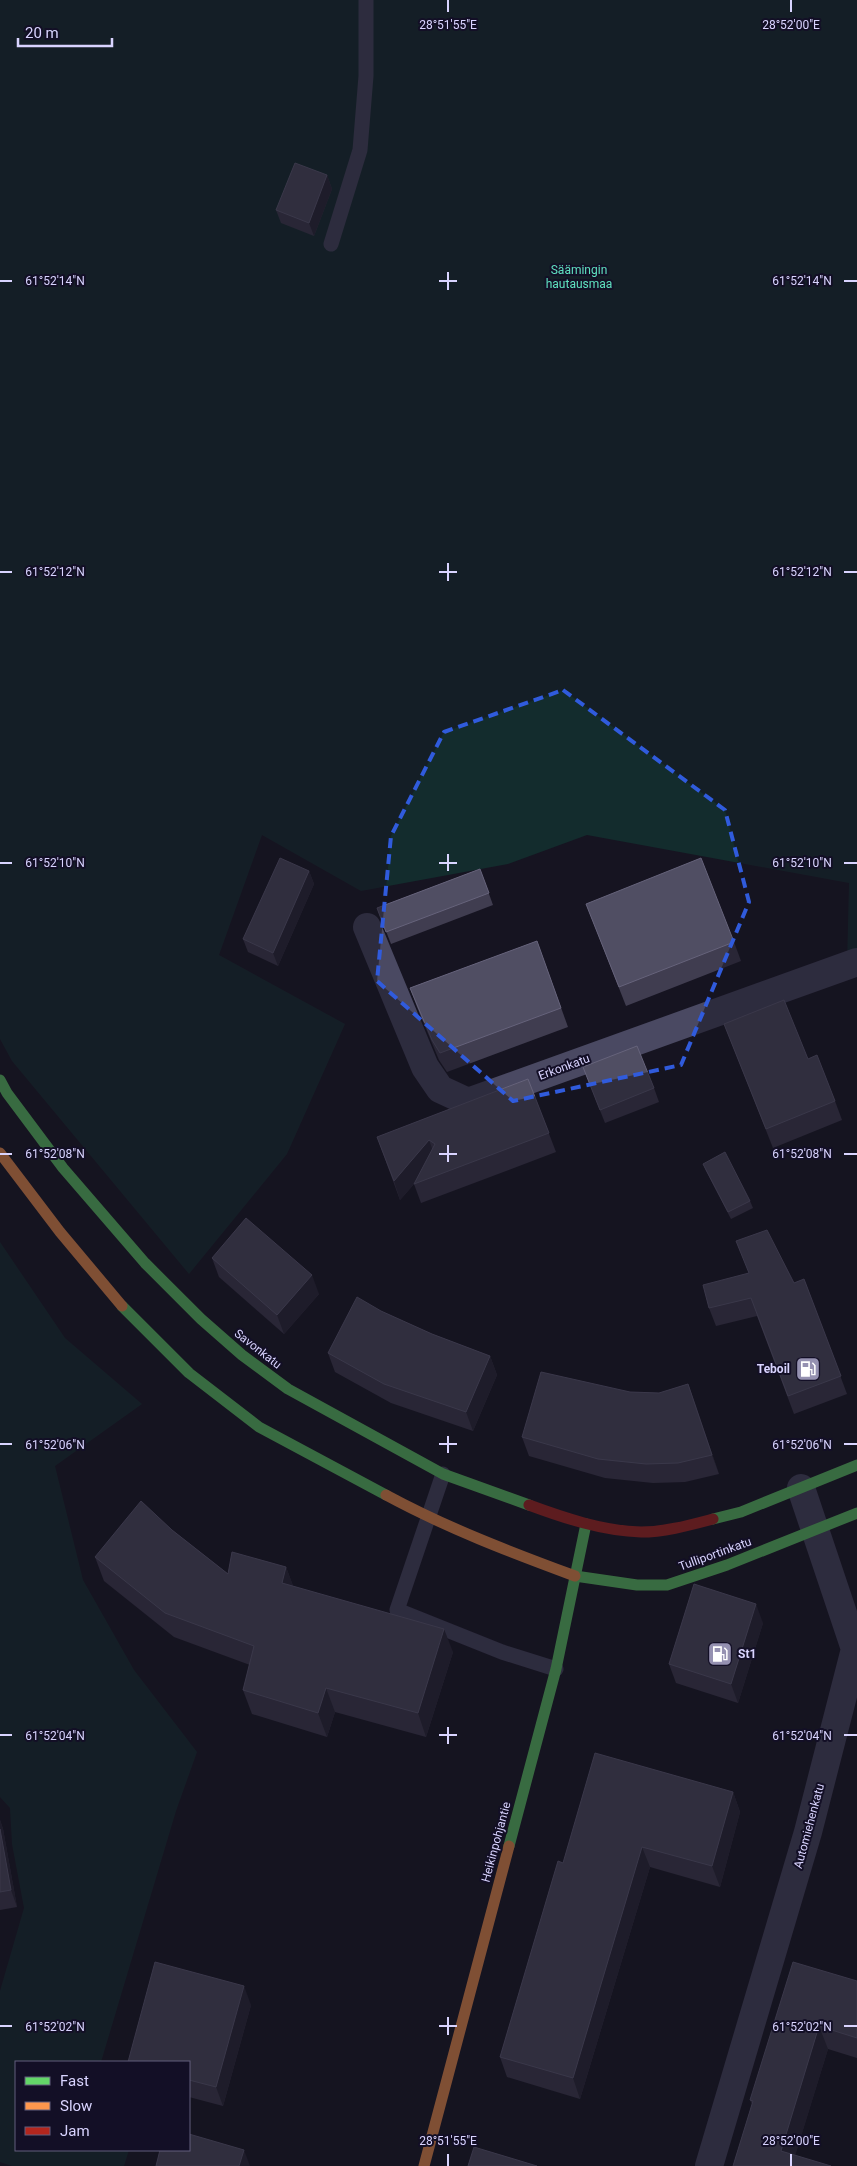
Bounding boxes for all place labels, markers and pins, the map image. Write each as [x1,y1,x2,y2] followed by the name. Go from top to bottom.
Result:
[795,1356,821,1382] fuel station icon: Teboil
[757,1362,790,1376] place label: Teboil
[707,1641,733,1667] fuel station icon: St1
[738,1647,756,1661] place label: St1

